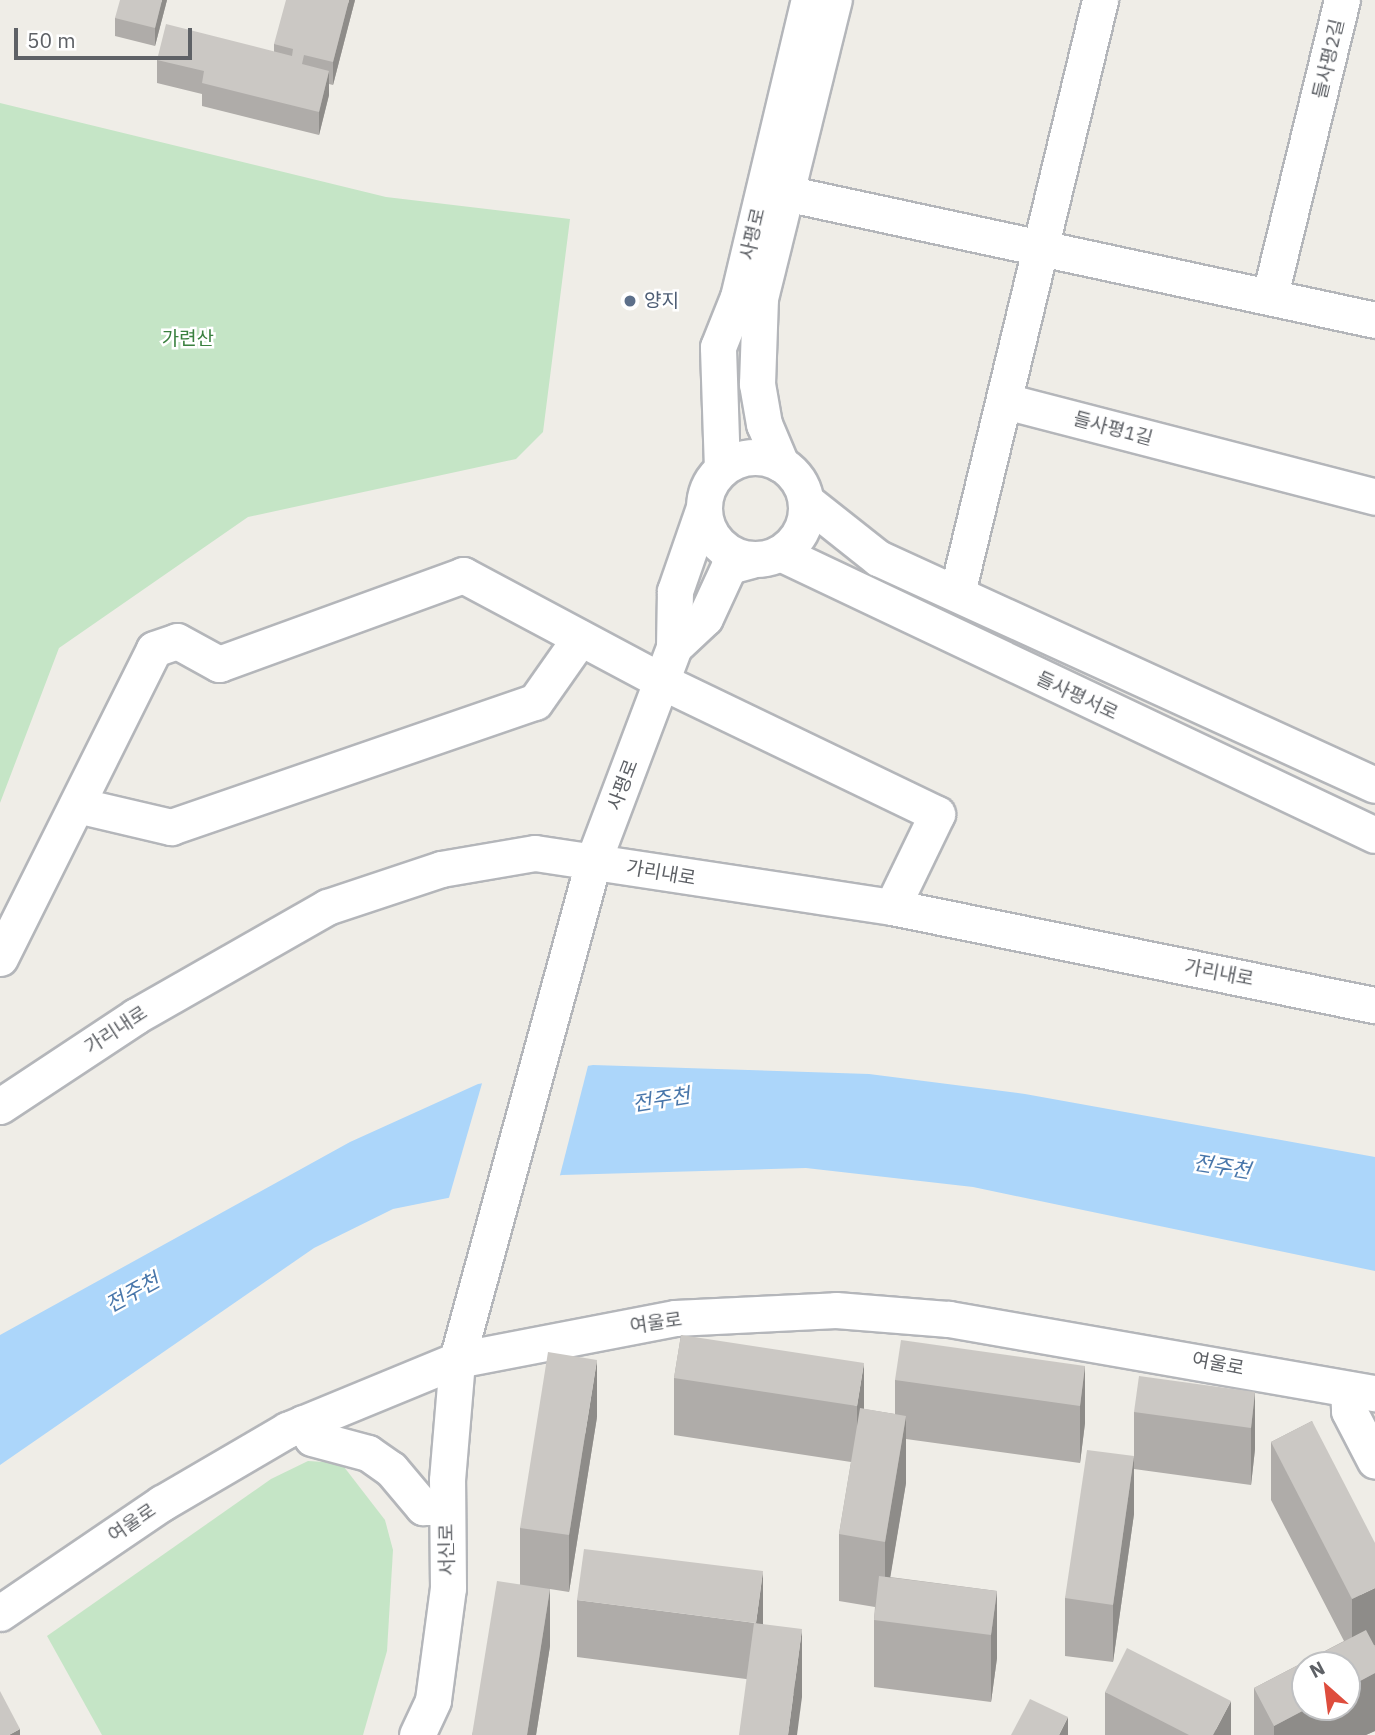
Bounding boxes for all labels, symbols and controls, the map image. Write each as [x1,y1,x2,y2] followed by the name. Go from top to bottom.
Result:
[18,14,196,58] scale bar
[1309,17,1349,101] street label: 들사평2길
[27,26,76,54] text: 50 m
[736,206,770,262] street label: 사평로
[644,290,679,312] place label: 양지
[622,293,638,309] marker: 양지
[162,328,214,350] park label: 가련산
[1071,407,1155,451] street label: 들사평1길
[1033,667,1121,725] street label: 들사평서로
[603,756,643,814] street label: 사평로
[625,856,697,890] street label: 가리내로
[1183,955,1255,991] street label: 가리내로
[80,1001,152,1059] street label: 가리내로
[630,1082,692,1116] water label: 전주천
[1191,1149,1253,1183] water label: 전주천
[101,1267,163,1317] water label: 전주천
[628,1308,684,1338] street label: 여울로
[1190,1348,1246,1380] street label: 여울로
[104,1499,160,1547] street label: 여울로
[435,1524,459,1576] street label: 서신로
[1291,1651,1361,1721] north arrow
[1305,1655,1329,1683] text: N

